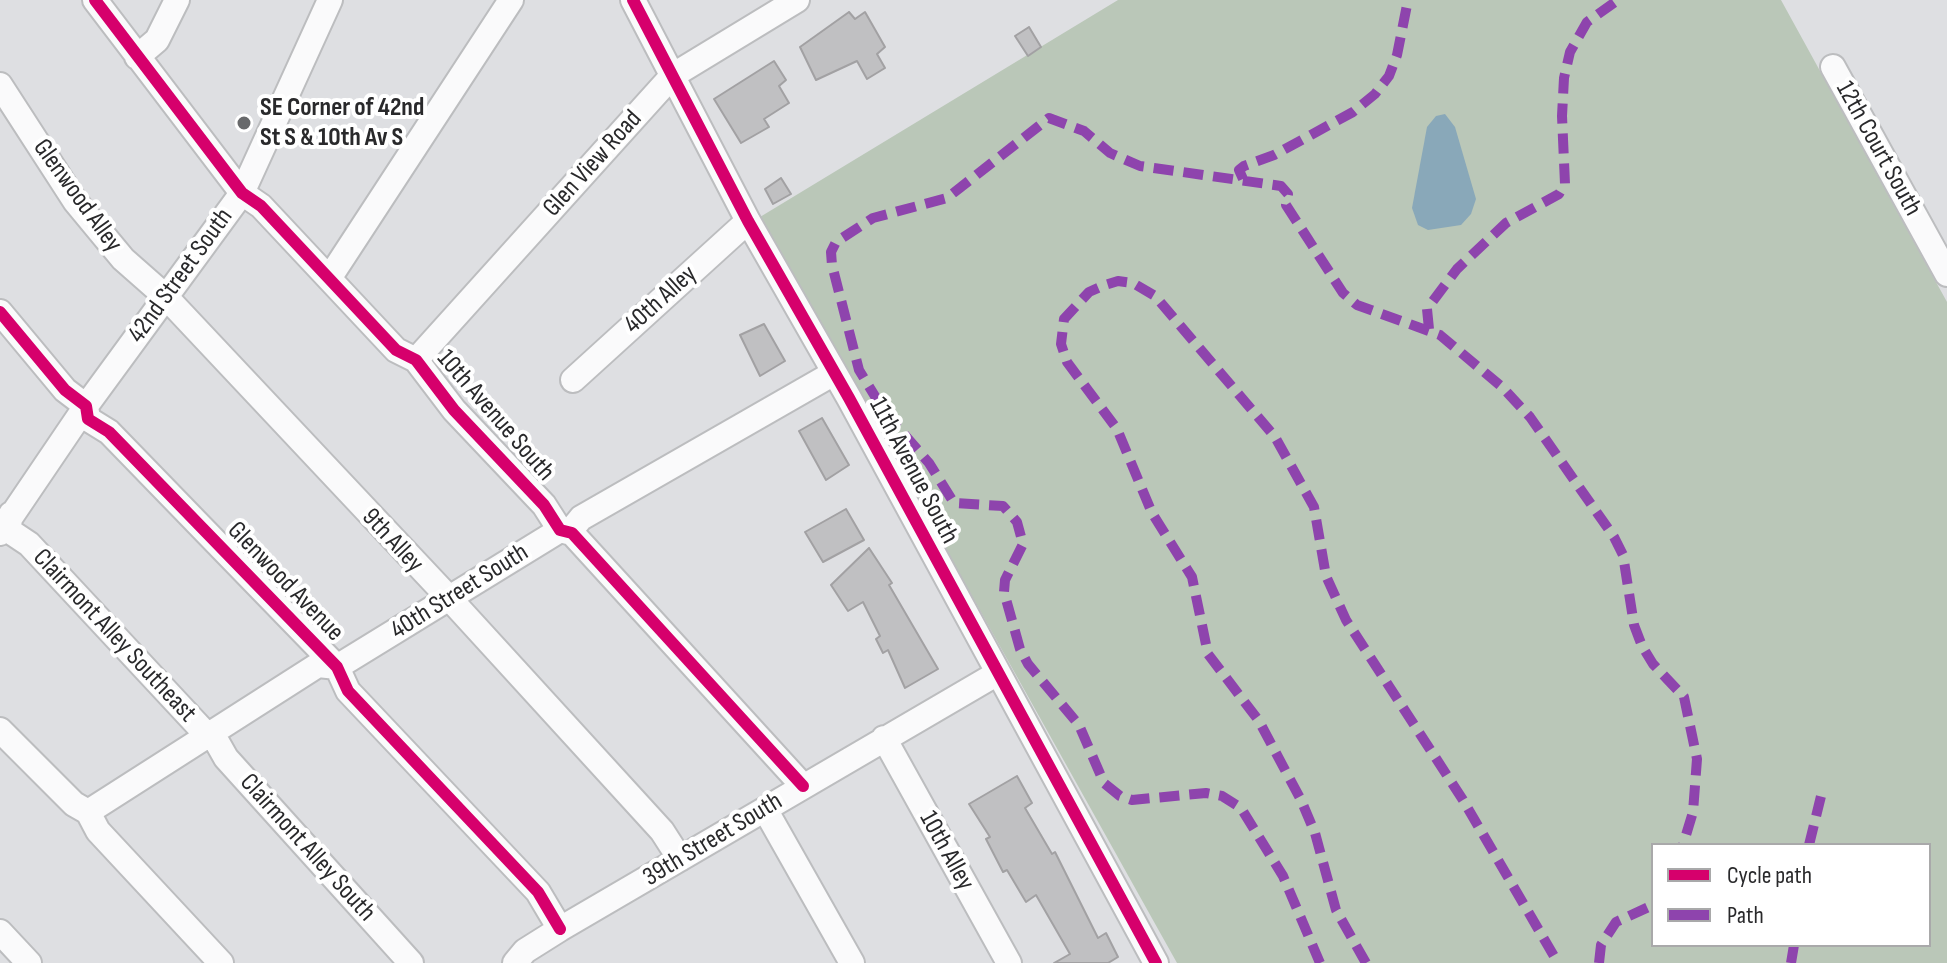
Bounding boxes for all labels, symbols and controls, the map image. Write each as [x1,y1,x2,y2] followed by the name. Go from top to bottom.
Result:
[1828,76,1928,222] street label: 12th Court South
[260,92,424,154] place label: SE Corner of 42nd St S & 10th Av S
[537,104,649,224] street label: Glen View Road
[235,114,253,132] marker: SE Corner of 42nd St S & 10th Av S
[26,133,128,259] street label: Glenwood Alley
[122,203,240,349] street label: 42nd Street South
[618,259,704,341] street label: 40th Alley
[430,344,560,488] street label: 10th Avenue South
[861,393,965,549] street label: 11th Avenue South
[355,502,429,580] street label: 9th Alley
[220,516,350,648] street label: Glenwood Avenue
[385,537,535,647] street label: 40th Street South
[26,543,202,729] street label: Clairmont Alley Southeast
[232,768,382,928] street label: Clairmont Alley South
[638,786,788,894] street label: 39th Street South
[912,806,980,896] street label: 10th Alley
[1651,843,1931,947] legend
[1727,861,1812,890] text: Cycle path
[1727,901,1764,930] text: Path

